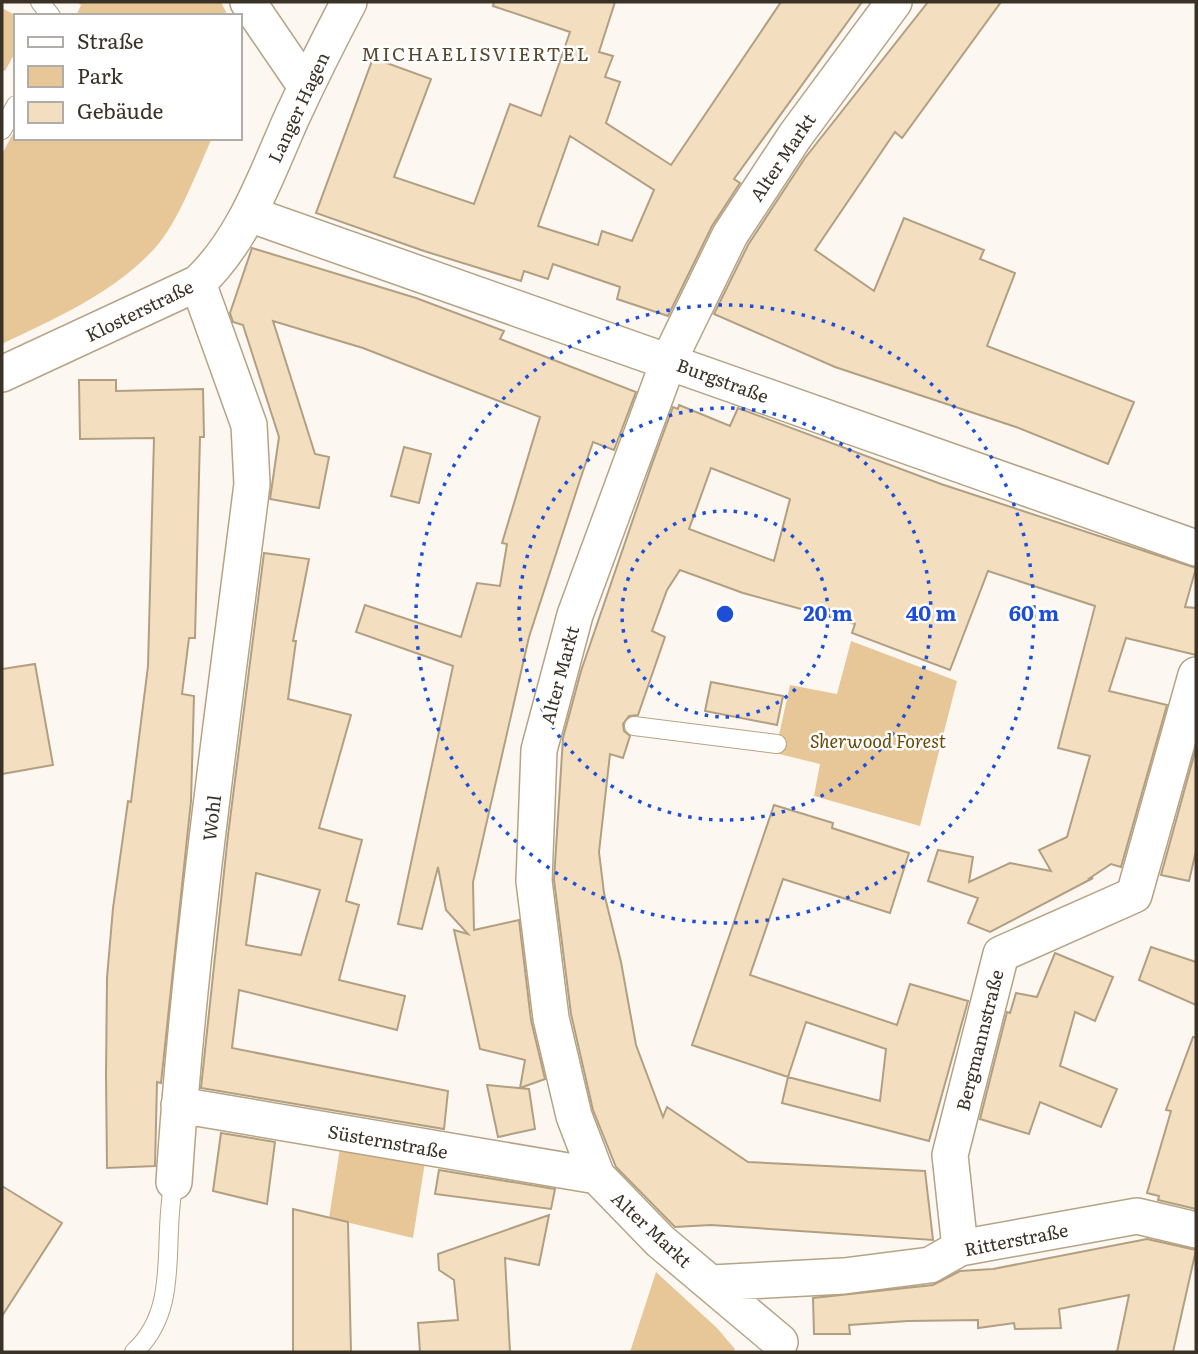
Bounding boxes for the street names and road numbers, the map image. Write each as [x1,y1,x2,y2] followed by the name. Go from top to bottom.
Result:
[261,47,336,167] street label: Langer Hagen
[743,107,822,206] street label: Alter Markt
[80,272,198,348] street label: Klosterstraße
[673,351,773,409] street label: Burgstraße
[533,622,585,727] street label: Alter Markt
[195,793,227,843] street label: Wohl
[948,967,1010,1113] street label: Bergmannstraße
[326,1117,450,1165] street label: Süsternstraße
[606,1185,699,1274] street label: Alter Markt
[962,1216,1070,1262] street label: Ritterstraße

